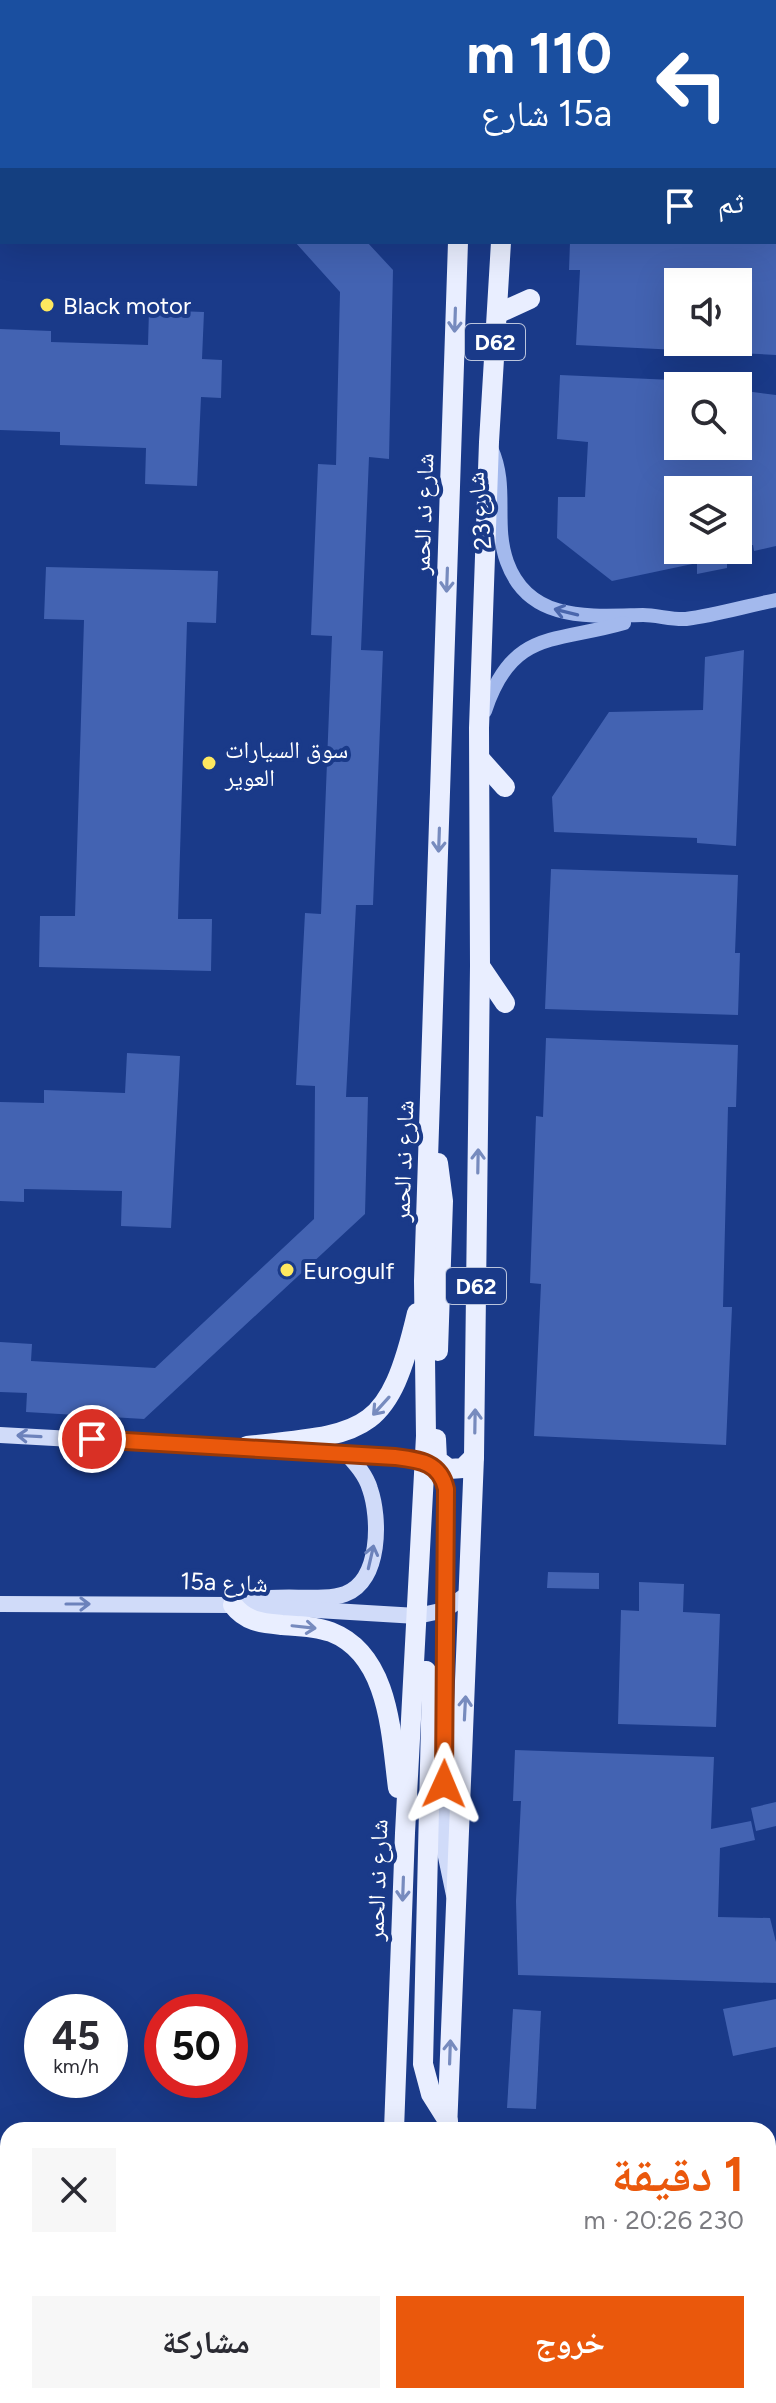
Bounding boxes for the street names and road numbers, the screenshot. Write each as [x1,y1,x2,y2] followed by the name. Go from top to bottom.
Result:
[465,324,525,360] road number: D62
[406,453,441,576] street label: شارع ند الحمر
[461,471,498,551] street label: شارع 23
[386,1100,421,1223] street label: شارع ند الحمر
[446,1268,506,1304] road number: D62
[180,1566,268,1599] street label: 15a شارع
[360,1819,395,1942] street label: شارع ند الحمر

